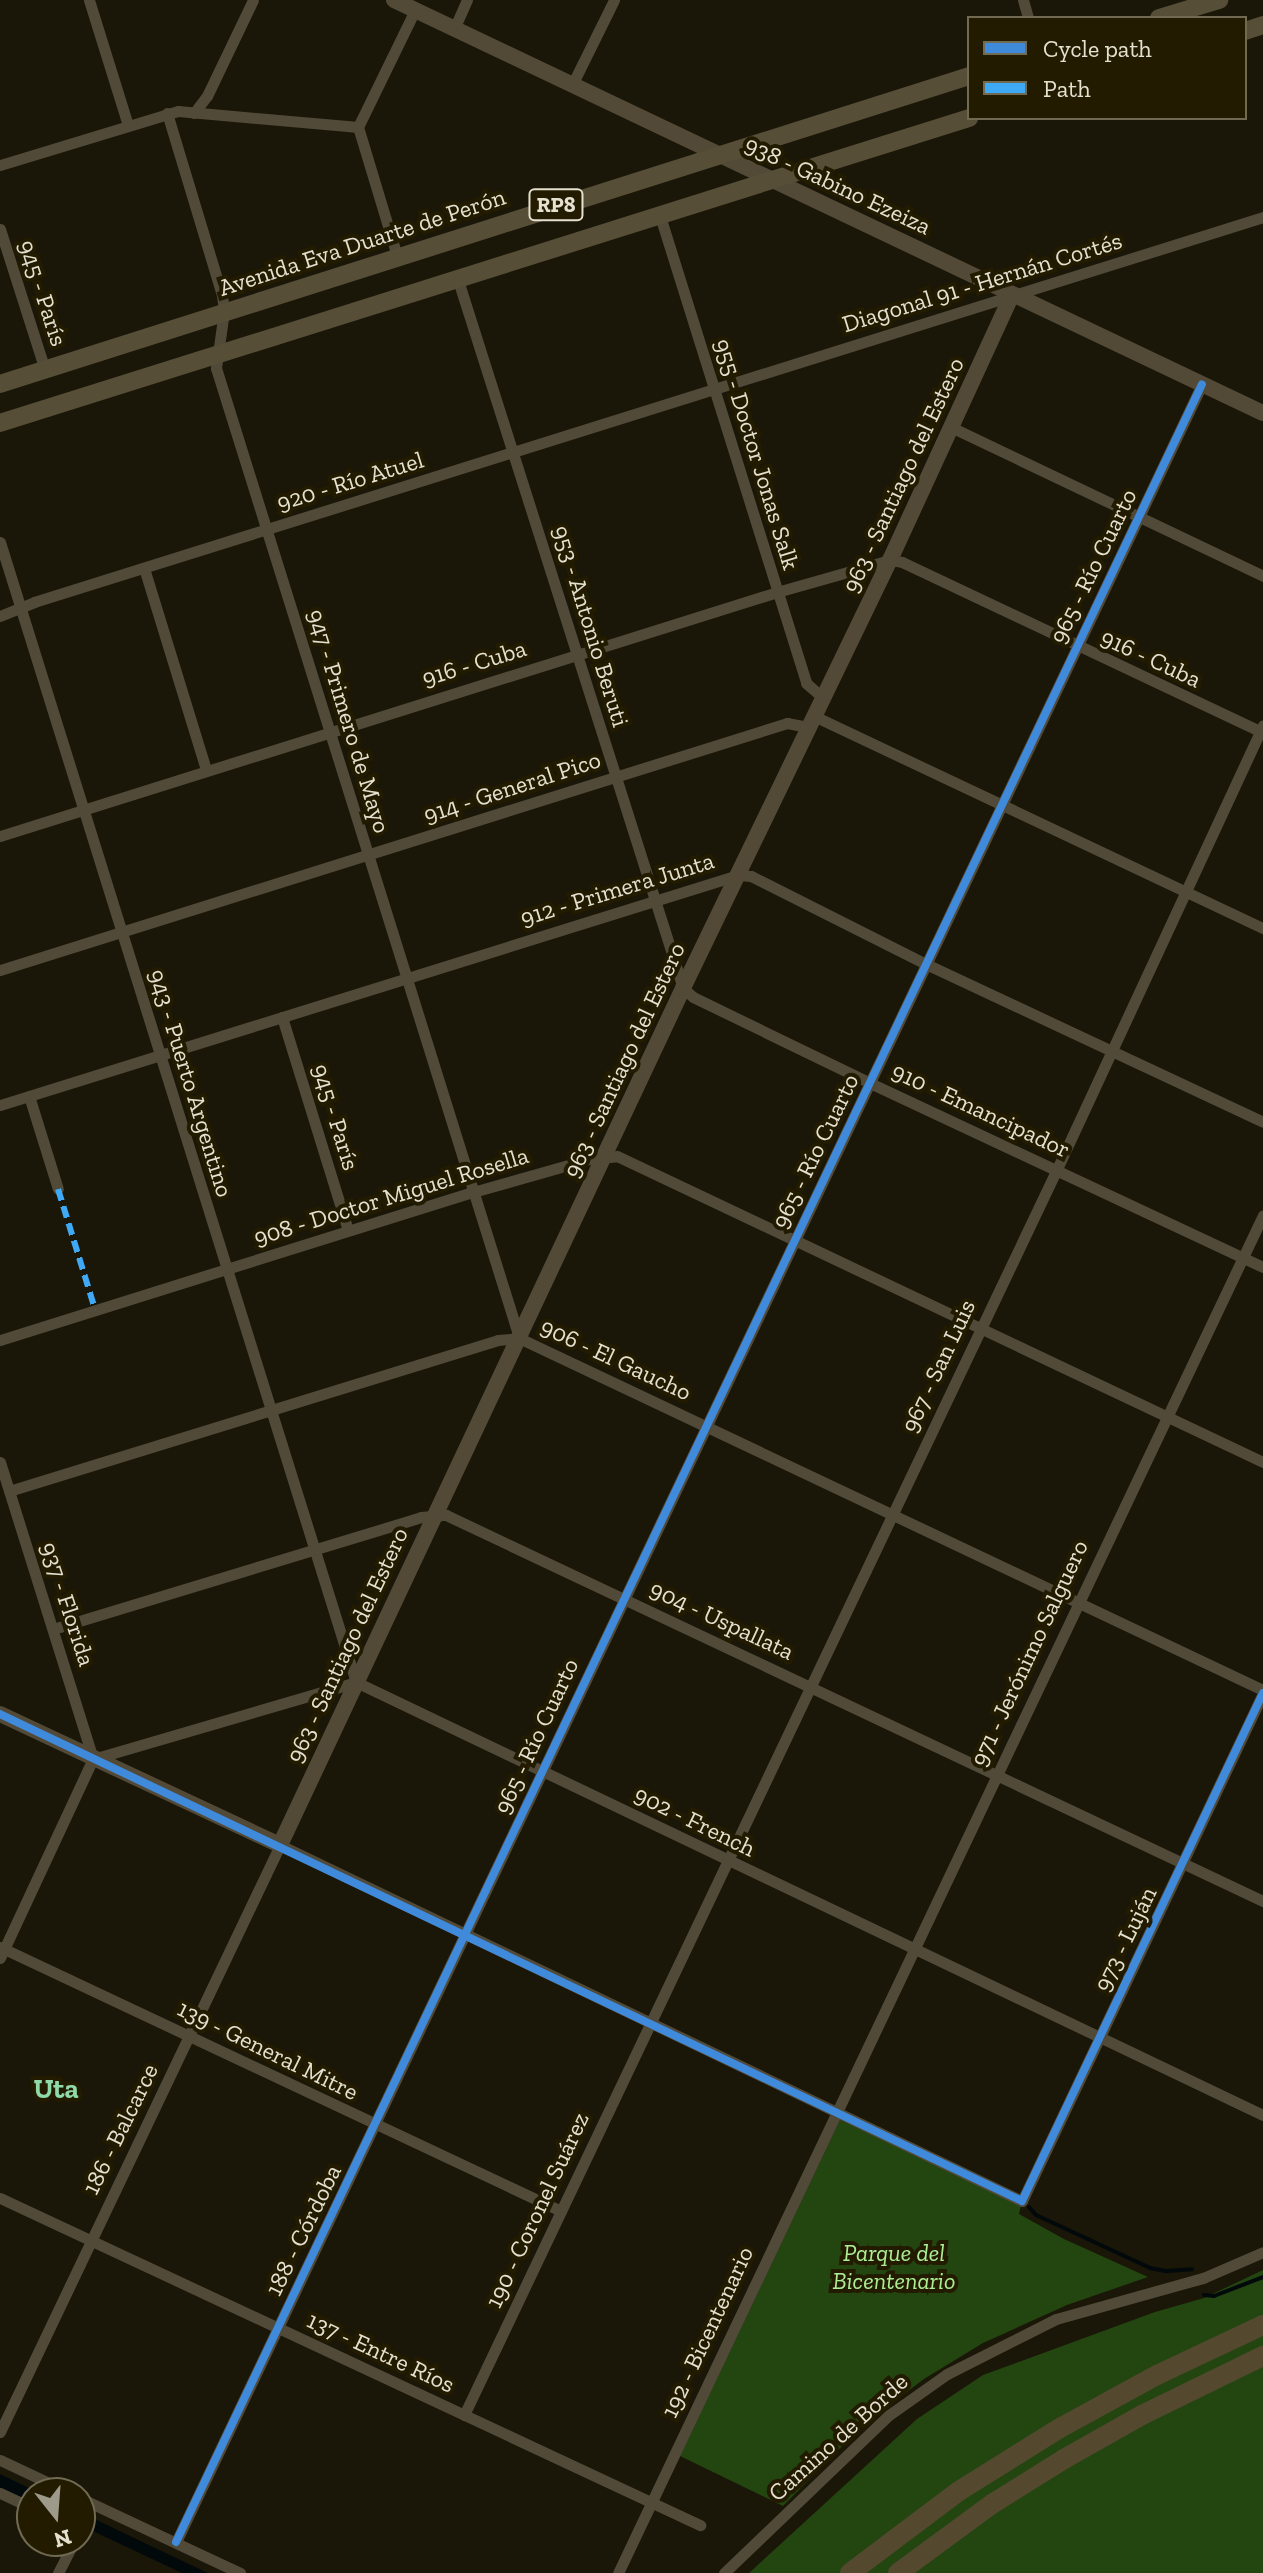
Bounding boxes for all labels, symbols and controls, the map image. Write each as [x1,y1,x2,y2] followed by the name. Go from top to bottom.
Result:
[967,16,1247,120] legend
[1043,34,1152,63] text: Cycle path
[1043,74,1091,103] text: Path
[740,129,936,241] street label: 938 - Gabino Ezeiza
[215,182,509,302] street label: Avenida Eva Duarte de Perón
[528,187,584,223] road number: RP8
[839,226,1125,338] street label: Diagonal 91 - Hernán Cortés
[12,236,74,350] street label: 945 - París
[708,335,806,573] street label: 955 - Doctor Jonas Salk
[836,353,970,597] street label: 963 - Santiago del Estero
[273,445,427,517] street label: 920 - Río Atuel
[1043,484,1143,648] street label: 965 - Río Cuarto
[547,522,635,730] street label: 953 - Antonio Beruti
[301,606,397,836] street label: 947 - Primero de Mayo
[1096,622,1206,694] street label: 916 - Cuba
[418,634,530,692] street label: 916 - Cuba
[420,745,604,829] street label: 914 - General Pico
[516,846,718,932] street label: 912 - Primera Junta
[557,938,691,1182] street label: 963 - Santiago del Estero
[143,965,239,1201] street label: 943 - Puerto Argentino
[887,1056,1075,1164] street label: 910 - Emancipador
[306,1060,366,1174] street label: 945 - París
[765,1069,865,1233] street label: 965 - Río Cuarto
[250,1140,532,1252] street label: 908 - Doctor Miguel Rosella
[895,1295,981,1437] street label: 967 - San Luis
[536,1312,696,1406] street label: 906 - El Gaucho
[280,1523,414,1767] street label: 963 - Santiago del Estero
[964,1535,1094,1771] street label: 971 - Jerónimo Salguero
[34,1538,102,1670] street label: 937 - Florida
[645,1574,799,1666] street label: 904 - Uspallata
[487,1654,585,1818] street label: 965 - Río Cuarto
[630,1779,760,1863] street label: 902 - French
[1087,1882,1163,1996] street label: 973 - Luján
[173,1994,363,2106] street label: 139 - General Mitre
[76,2059,164,2199] street label: 186 - Balcarce
[33,2072,79,2106] district label: Uta
[479,2108,595,2312] street label: 190 - Coronel Suárez
[259,2160,347,2300] street label: 188 - Córdoba
[833,2239,955,2295] park label: Parque del Bicentenario
[655,2242,759,2422] street label: 192 - Bicentenario
[303,2305,459,2399] street label: 137 - Entre Ríos
[762,2367,914,2507] street label: Camino de Borde
[16,2477,96,2557] north arrow
[51,2523,75,2554] text: N

